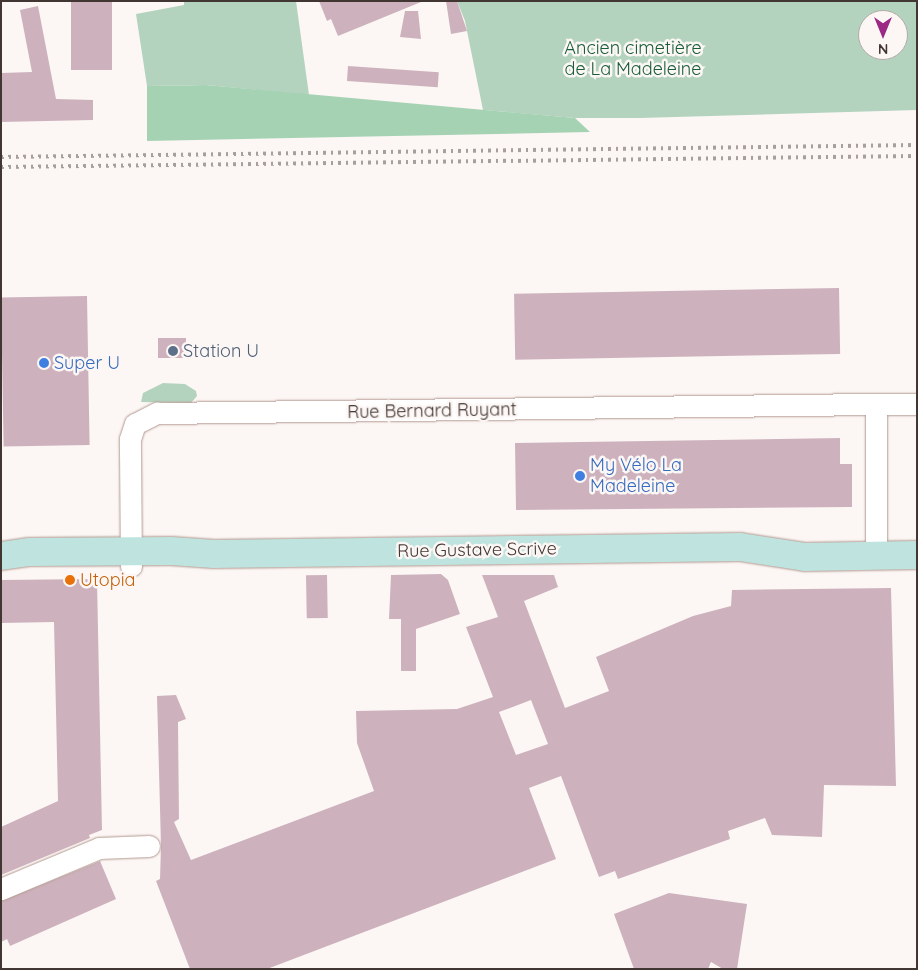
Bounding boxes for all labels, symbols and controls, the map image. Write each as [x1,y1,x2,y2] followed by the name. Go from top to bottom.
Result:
[858,10,908,60] north arrow
[564,38,702,80] park label: Ancien cimetière de La Madeleine
[878,40,888,58] text: N
[183,340,259,362] place label: Station U
[167,345,179,357] marker: Station U
[54,352,120,374] place label: Super U
[38,357,50,369] marker: Super U
[347,399,517,423] street label: Rue Bernard Ruyant
[590,455,682,498] place label: My Vélo La Madeleine
[574,470,586,482] marker: My Vélo La Madeleine
[397,538,557,562] street label: Rue Gustave Scrive
[80,569,135,591] place label: Utopia
[64,574,76,586] marker: Utopia

